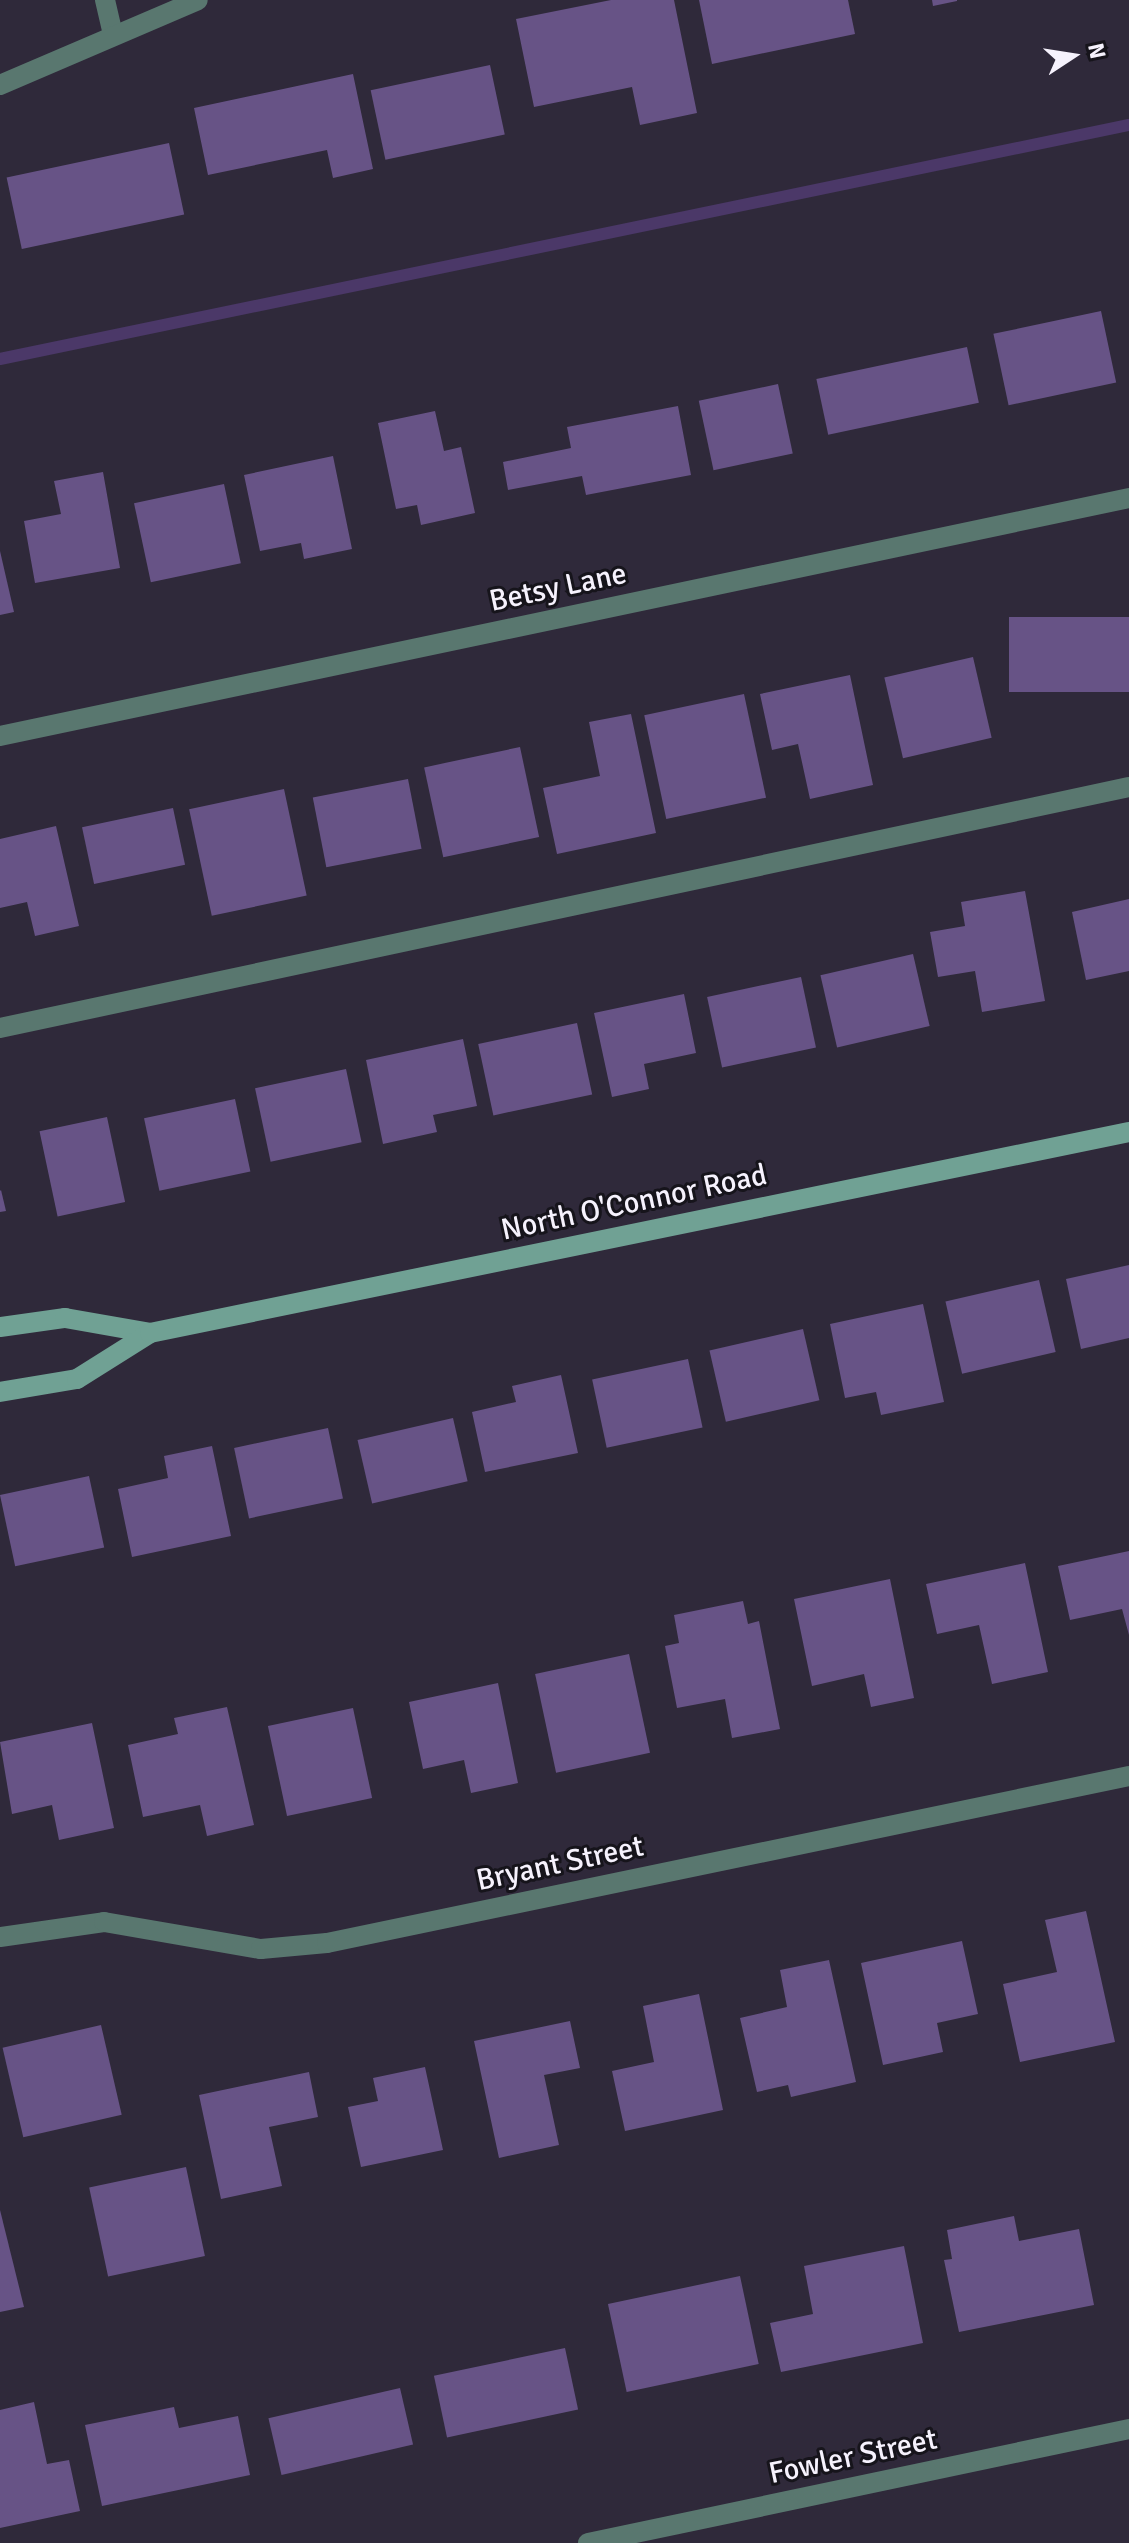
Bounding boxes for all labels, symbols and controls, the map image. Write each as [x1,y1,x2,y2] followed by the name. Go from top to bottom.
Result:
[1033,16,1113,96] north arrow
[1082,41,1112,61] text: N
[486,556,630,620] street label: Betsy Lane
[498,1157,770,1249] street label: North O'Connor Road
[473,1829,647,1899] street label: Bryant Street
[766,2422,940,2492] street label: Fowler Street

